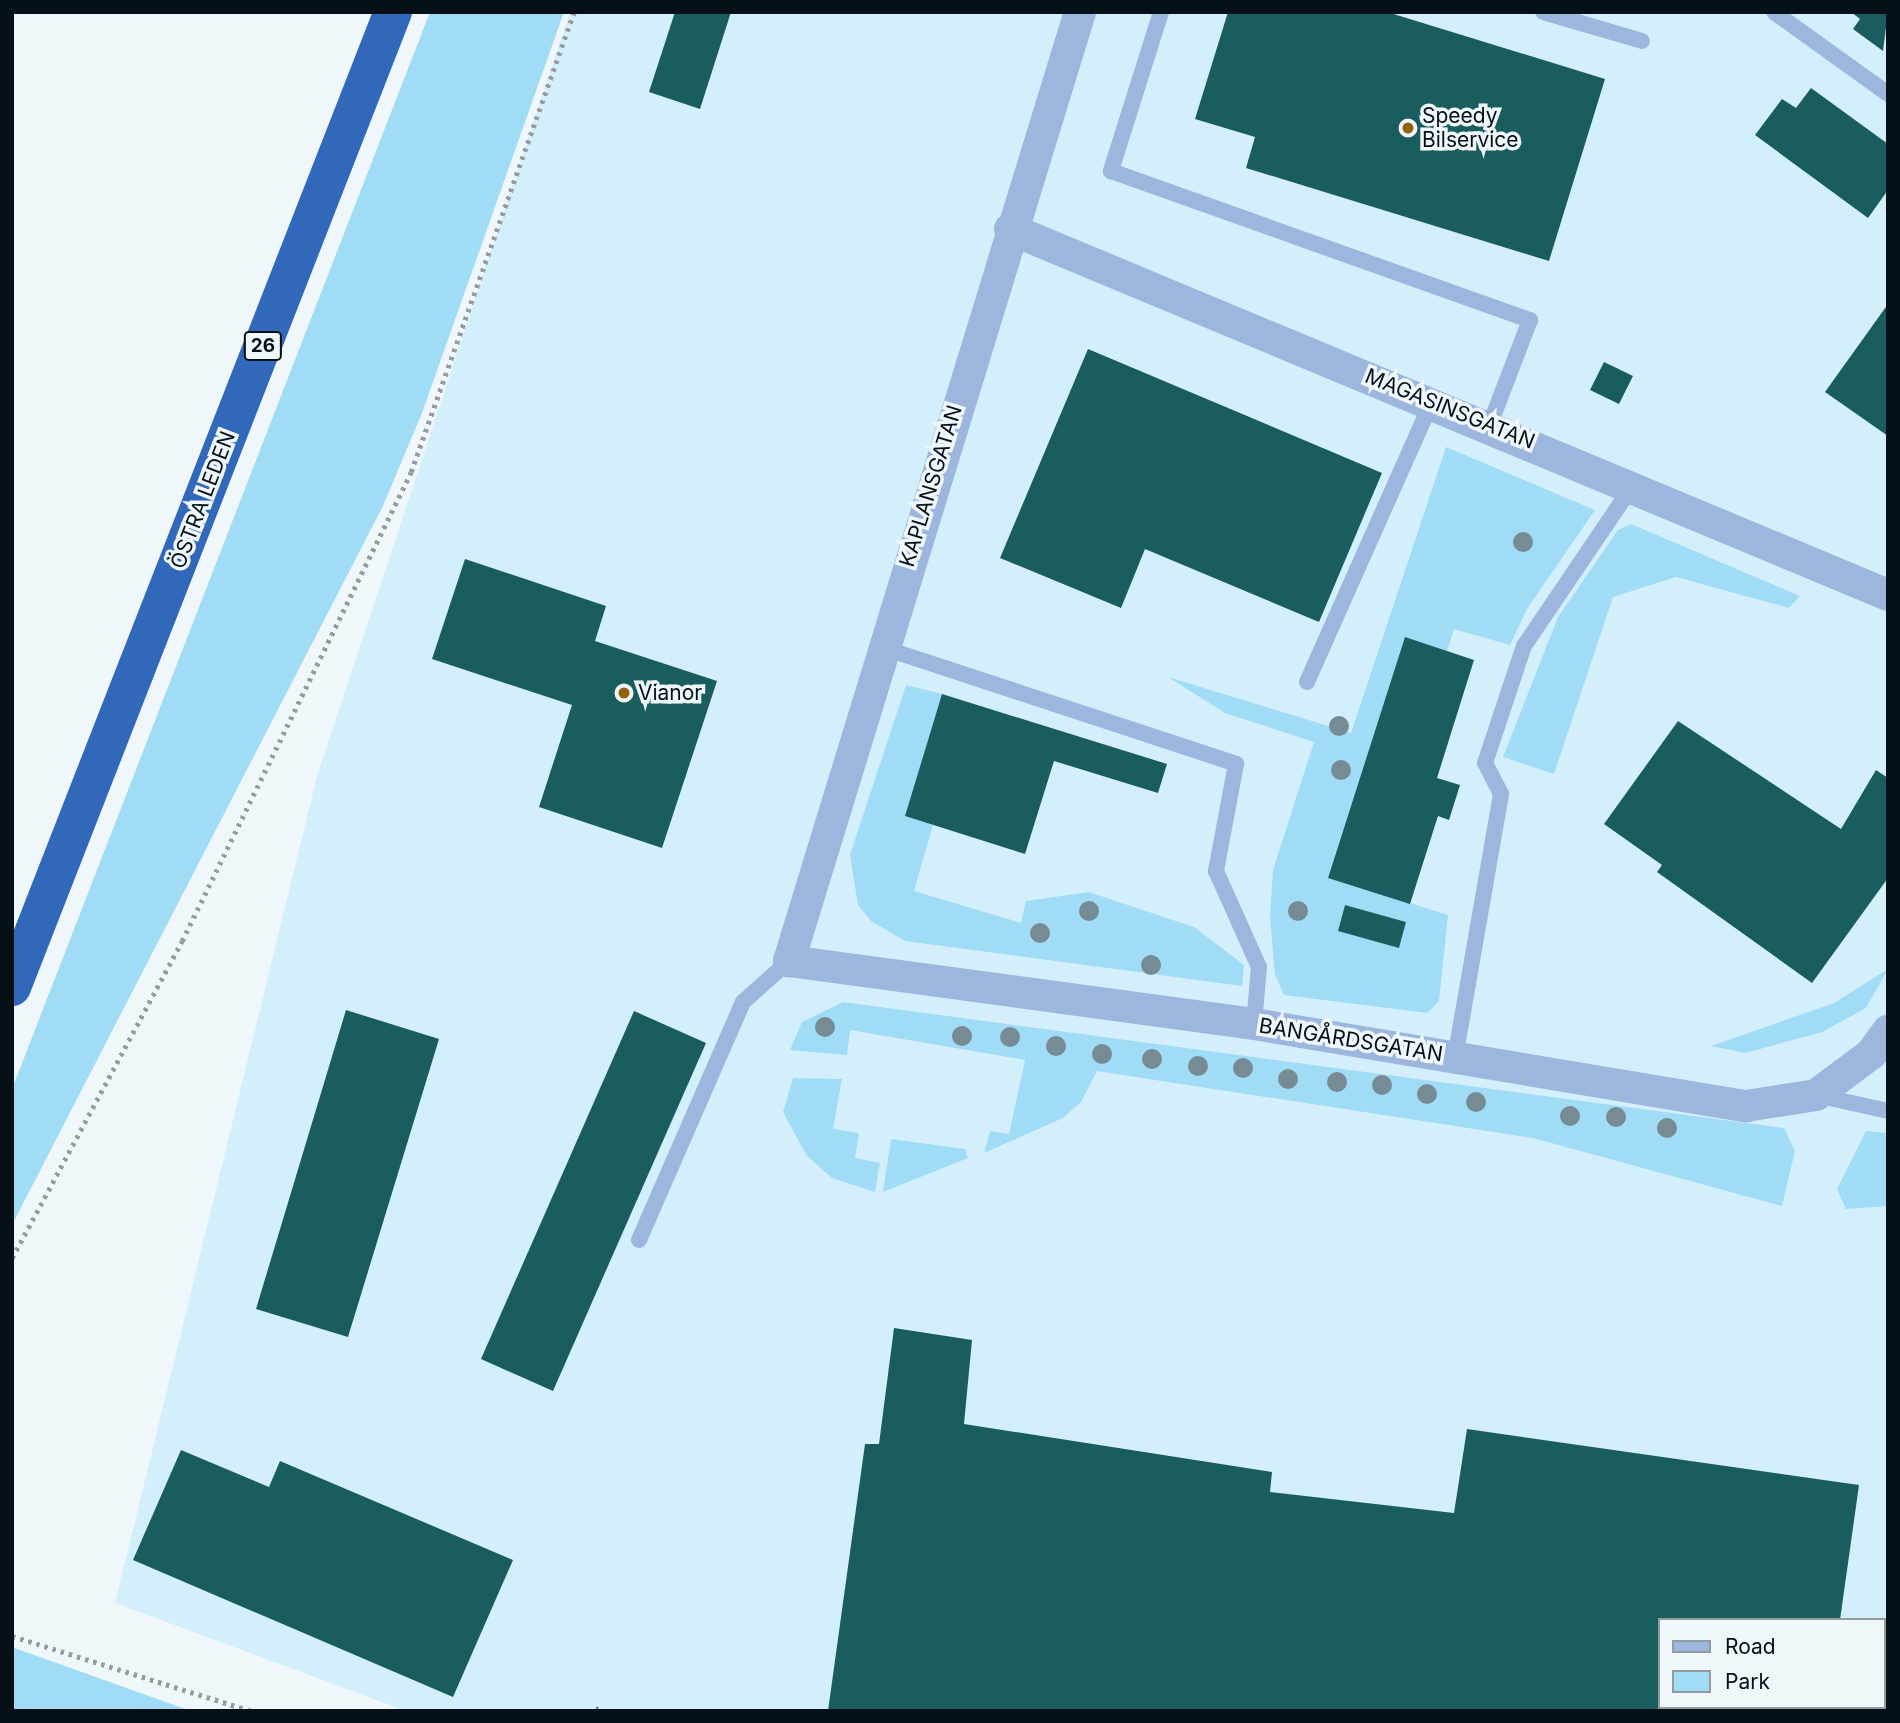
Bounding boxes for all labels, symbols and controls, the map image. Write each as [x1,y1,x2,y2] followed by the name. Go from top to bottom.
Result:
[1422,103,1519,153] place label: Speedy Bilservice
[1400,120,1416,136] marker: Speedy Bilservice
[244,330,282,362] road number: 26
[1361,363,1539,455] street label: MAGASINSGATAN
[894,402,968,570] street label: KAPLANSGATAN
[165,428,241,572] street label: ÖSTRA LEDEN
[638,680,702,706] place label: Vianor
[616,685,632,701] marker: Vianor
[1257,1013,1445,1067] street label: BANGÅRDSGATAN
[1658,1618,1886,1709] legend
[1725,1634,1776,1659] text: Road
[1725,1669,1770,1694] text: Park

